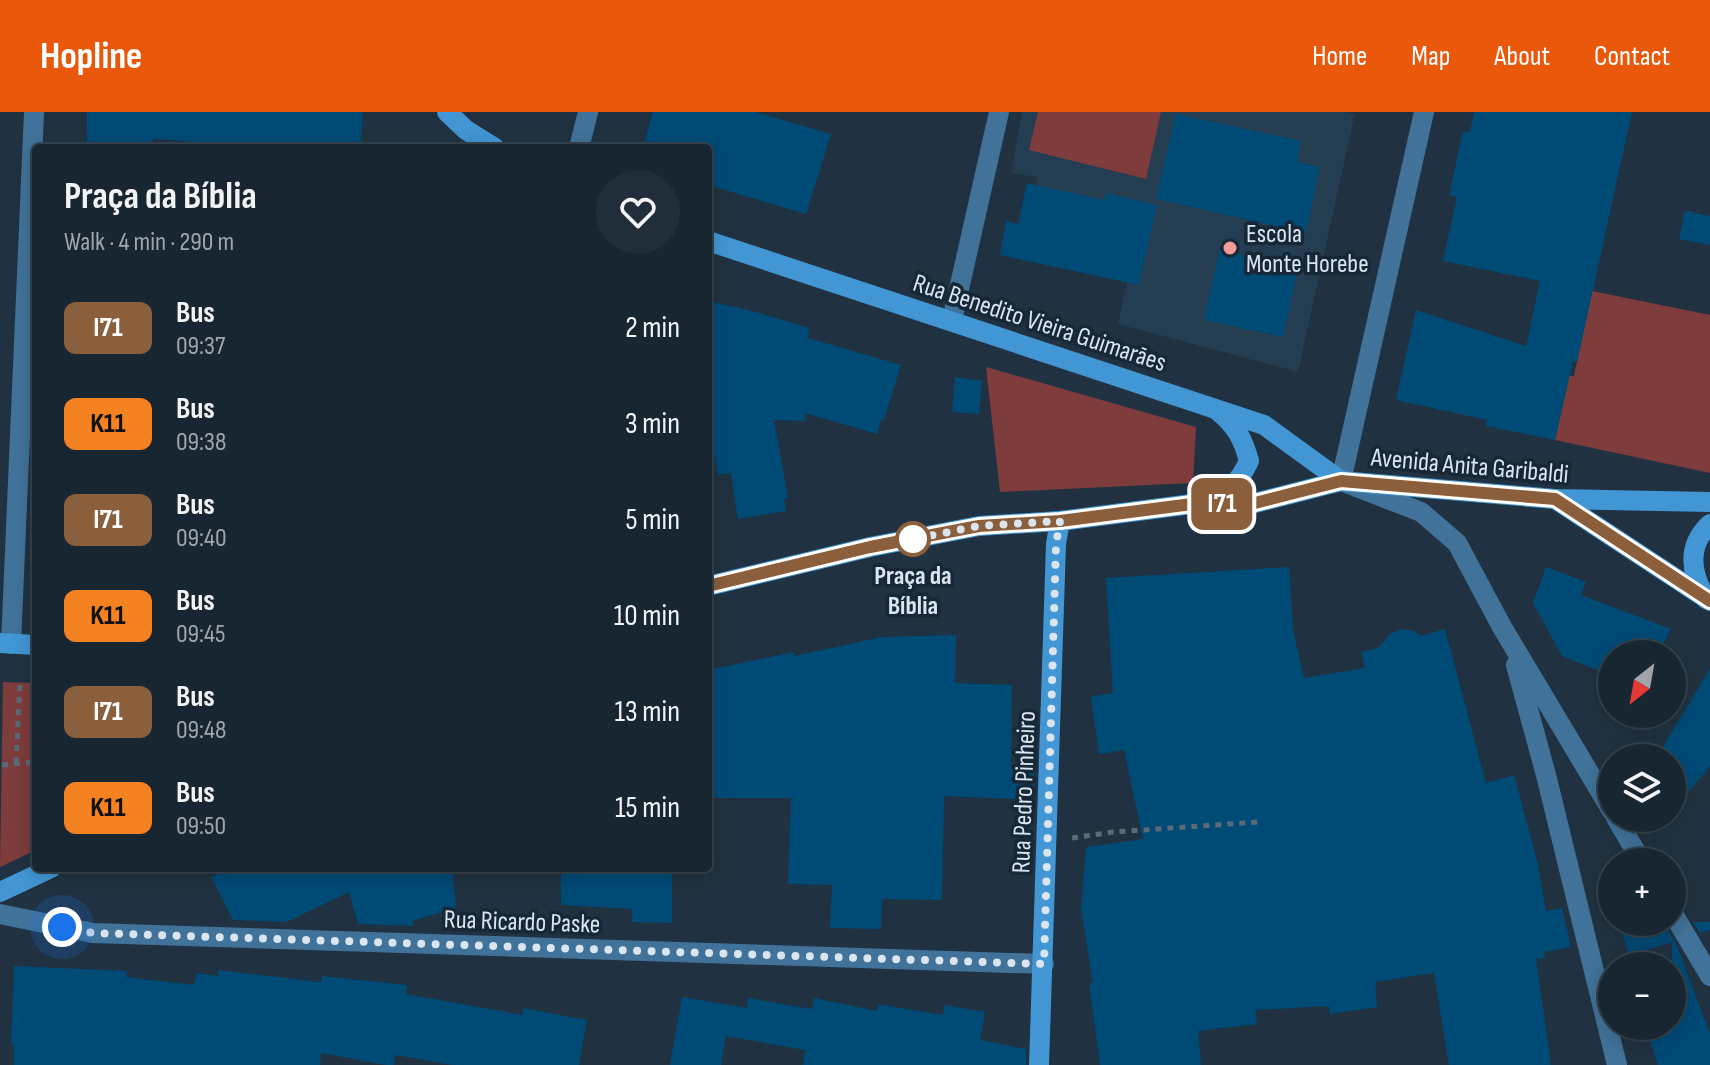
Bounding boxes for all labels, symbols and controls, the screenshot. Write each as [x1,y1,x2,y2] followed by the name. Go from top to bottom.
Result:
[40,34,142,79] text: Hopline
[1312,40,1367,73] text: Home
[1411,40,1450,73] text: Map
[1494,40,1550,73] text: About
[1594,40,1670,73] text: Contact
[596,170,680,254] button: heart
[64,174,257,219] text: Praça da Bíblia
[1246,219,1369,280] place label: Escola Monte Horebe
[64,227,234,258] text: Walk · 4 min · 290 m
[1221,239,1239,257] marker: Escola Monte Horebe
[909,268,1170,379] street label: Rua Benedito Vieira Guimarães
[176,295,215,331] text: Bus
[625,310,680,346] text: 2 min
[93,311,123,344] text: I71
[176,331,225,362] text: 09:37
[176,391,215,427] text: Bus
[625,406,680,442] text: 3 min
[90,407,126,440] text: K11
[176,427,226,458] text: 09:38
[1369,442,1570,491] street label: Avenida Anita Garibaldi
[1176,478,1268,530] line badge: I71
[176,487,215,523] text: Bus
[1207,487,1237,520] text: I71
[626,502,680,538] text: 5 min
[93,503,123,536] text: I71
[896,522,930,556] marker: Praça da Bíblia
[176,523,227,554] text: 09:40
[874,561,952,622] place label: Praça da Bíblia
[176,583,215,619] text: Bus
[614,598,680,634] text: 10 min
[90,599,126,632] text: K11
[176,619,225,650] text: 09:45
[1598,640,1686,728] north arrow
[1598,640,1686,1040] map controls
[176,679,215,715] text: Bus
[614,694,680,730] text: 13 min
[93,695,123,728] text: I71
[1006,710,1043,874] street label: Rua Pedro Pinheiro
[176,715,226,746] text: 09:48
[1598,744,1686,832] button: layers
[176,775,215,811] text: Bus
[615,790,680,826] text: 15 min
[90,791,126,824] text: K11
[176,811,226,842] text: 09:50
[1598,848,1686,936] button: +
[443,904,601,941] street label: Rua Ricardo Paske
[42,907,82,947] your location
[1598,952,1686,1040] button: −

